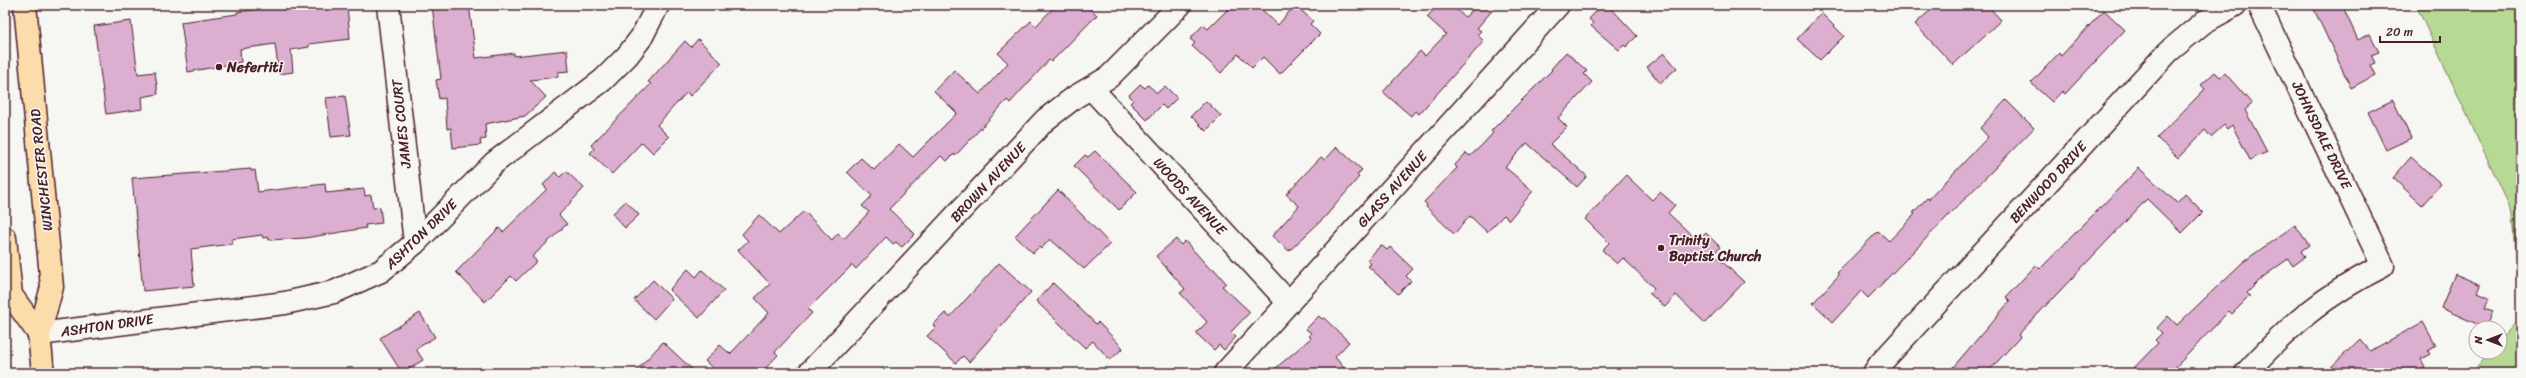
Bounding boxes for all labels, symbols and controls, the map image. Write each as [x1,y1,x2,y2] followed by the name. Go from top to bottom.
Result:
[2380,18,2440,44] scale bar
[2386,21,2413,43] text: 20 m
[226,55,284,80] place label: Nefertiti
[214,62,224,72] marker: Nefertiti
[2284,76,2359,195] street label: JOHNSDALE DRIVE
[384,77,419,171] street label: JAMES COURT
[23,107,60,232] street label: WINCHESTER ROAD
[2003,134,2094,229] street label: BENWOOD DRIVE
[944,135,1033,229] street label: BROWN AVENUE
[1351,144,1435,234] street label: GLASS AVENUE
[1147,151,1234,242] street label: WOODS AVENUE
[378,192,464,276] street label: ASHTON DRIVE
[1669,228,1762,269] place label: Trinity Baptist Church
[1656,243,1666,253] marker: Trinity Baptist Church
[58,306,156,345] street label: ASHTON DRIVE
[2468,320,2508,360] north arrow
[2469,336,2488,345] text: N

